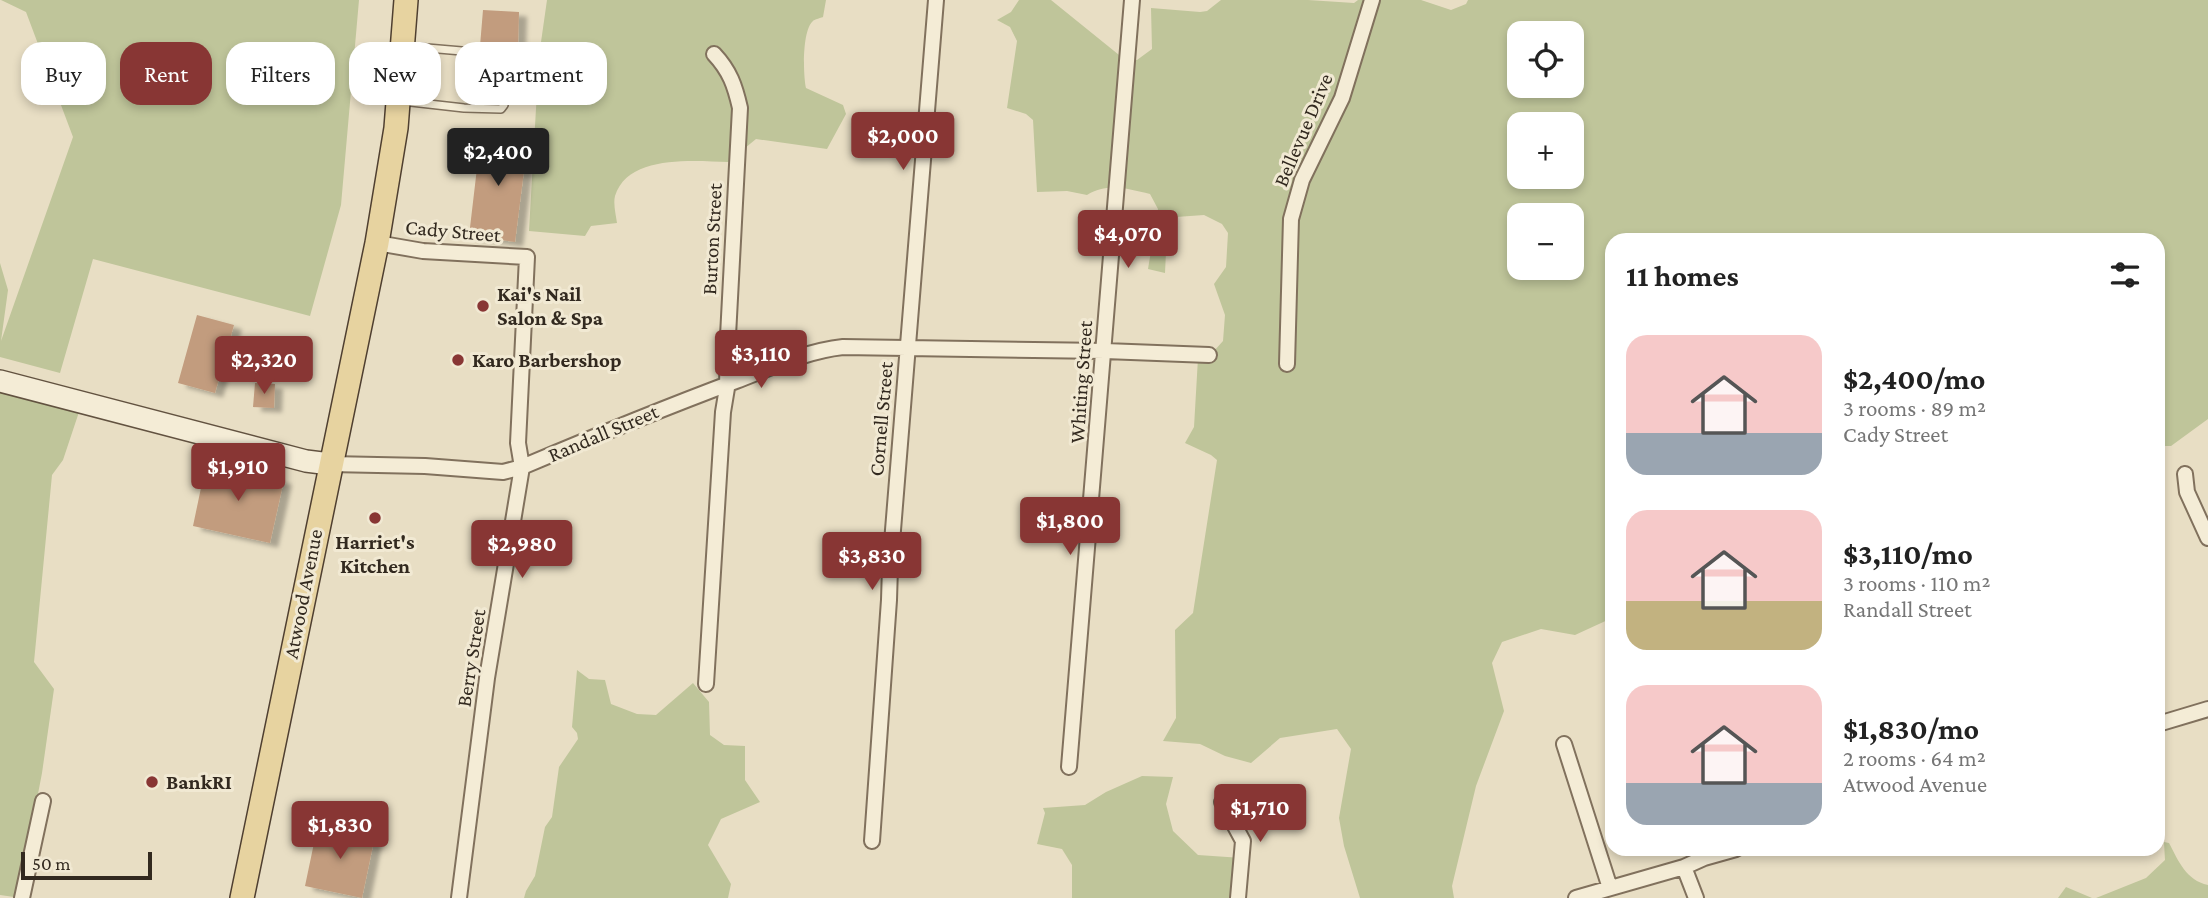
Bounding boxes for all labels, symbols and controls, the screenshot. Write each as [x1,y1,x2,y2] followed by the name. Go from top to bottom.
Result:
[1507,21,1584,280] map controls
[1507,21,1584,98] button: locate
[21,42,106,105] chip: Buy
[120,42,212,105] chip: Rent
[226,42,335,105] chip: Filters
[349,42,441,105] chip: New
[455,42,607,105] chip: Apartment
[1268,70,1338,190] street label: Bellevue Drive
[1507,112,1584,189] button: +
[846,113,960,172] pin: $2,000
[867,122,939,148] text: $2,000
[441,128,555,188] pin: $2,400
[463,138,533,164] text: $2,400
[697,182,727,295] street label: Burton Street
[1507,203,1584,280] button: −
[1071,210,1185,270] pin: $4,070
[404,215,503,247] street label: Cady Street
[1094,220,1162,246] text: $4,070
[2106,256,2144,294] icon: filters
[1626,259,1739,292] text: 11 homes
[497,282,604,330] place label: Kai's Nail Salon & Spa
[475,298,491,314] marker: Kai's Nail Salon & Spa
[1065,319,1097,444] street label: Whiting Street
[704,330,818,390] pin: $3,110
[207,336,321,396] pin: $2,320
[731,340,791,366] text: $3,110
[231,346,297,372] text: $2,320
[472,348,622,372] place label: Karo Barbershop
[450,352,466,368] marker: Karo Barbershop
[864,360,898,477] street label: Cornell Street
[1843,362,1985,395] text: $2,400/mo
[1682,363,1766,447] icon: home
[1843,395,1986,421] text: 3 rooms · 89 m²
[544,399,663,467] street label: Randall Street
[1843,421,1948,447] text: Cady Street
[181,444,295,503] pin: $1,910
[207,453,269,479] text: $1,910
[1013,498,1127,557] pin: $1,800
[1036,507,1104,533] text: $1,800
[367,510,383,526] marker: Harriet's Kitchen
[465,520,579,580] pin: $2,980
[279,527,327,661] street label: Atwood Avenue
[335,530,415,578] place label: Harriet's Kitchen
[487,530,557,556] text: $2,980
[815,532,929,592] pin: $3,830
[1843,537,1973,570] text: $3,110/mo
[1682,538,1766,622] icon: home
[838,542,906,568] text: $3,830
[1843,570,1990,596] text: 3 rooms · 110 m²
[1843,596,1972,622] text: Randall Street
[451,606,491,709] street label: Berry Street
[1843,712,1979,745] text: $1,830/mo
[1682,713,1766,797] icon: home
[1843,745,1986,771] text: 2 rooms · 64 m²
[166,770,232,794] place label: BankRI
[1843,771,1987,797] text: Atwood Avenue
[144,774,160,790] marker: BankRI
[1203,784,1317,844] pin: $1,710
[1230,794,1290,820] text: $1,710
[283,802,397,861] pin: $1,830
[308,811,372,837] text: $1,830
[21,849,152,881] scale bar
[32,853,71,874] text: 50 m

